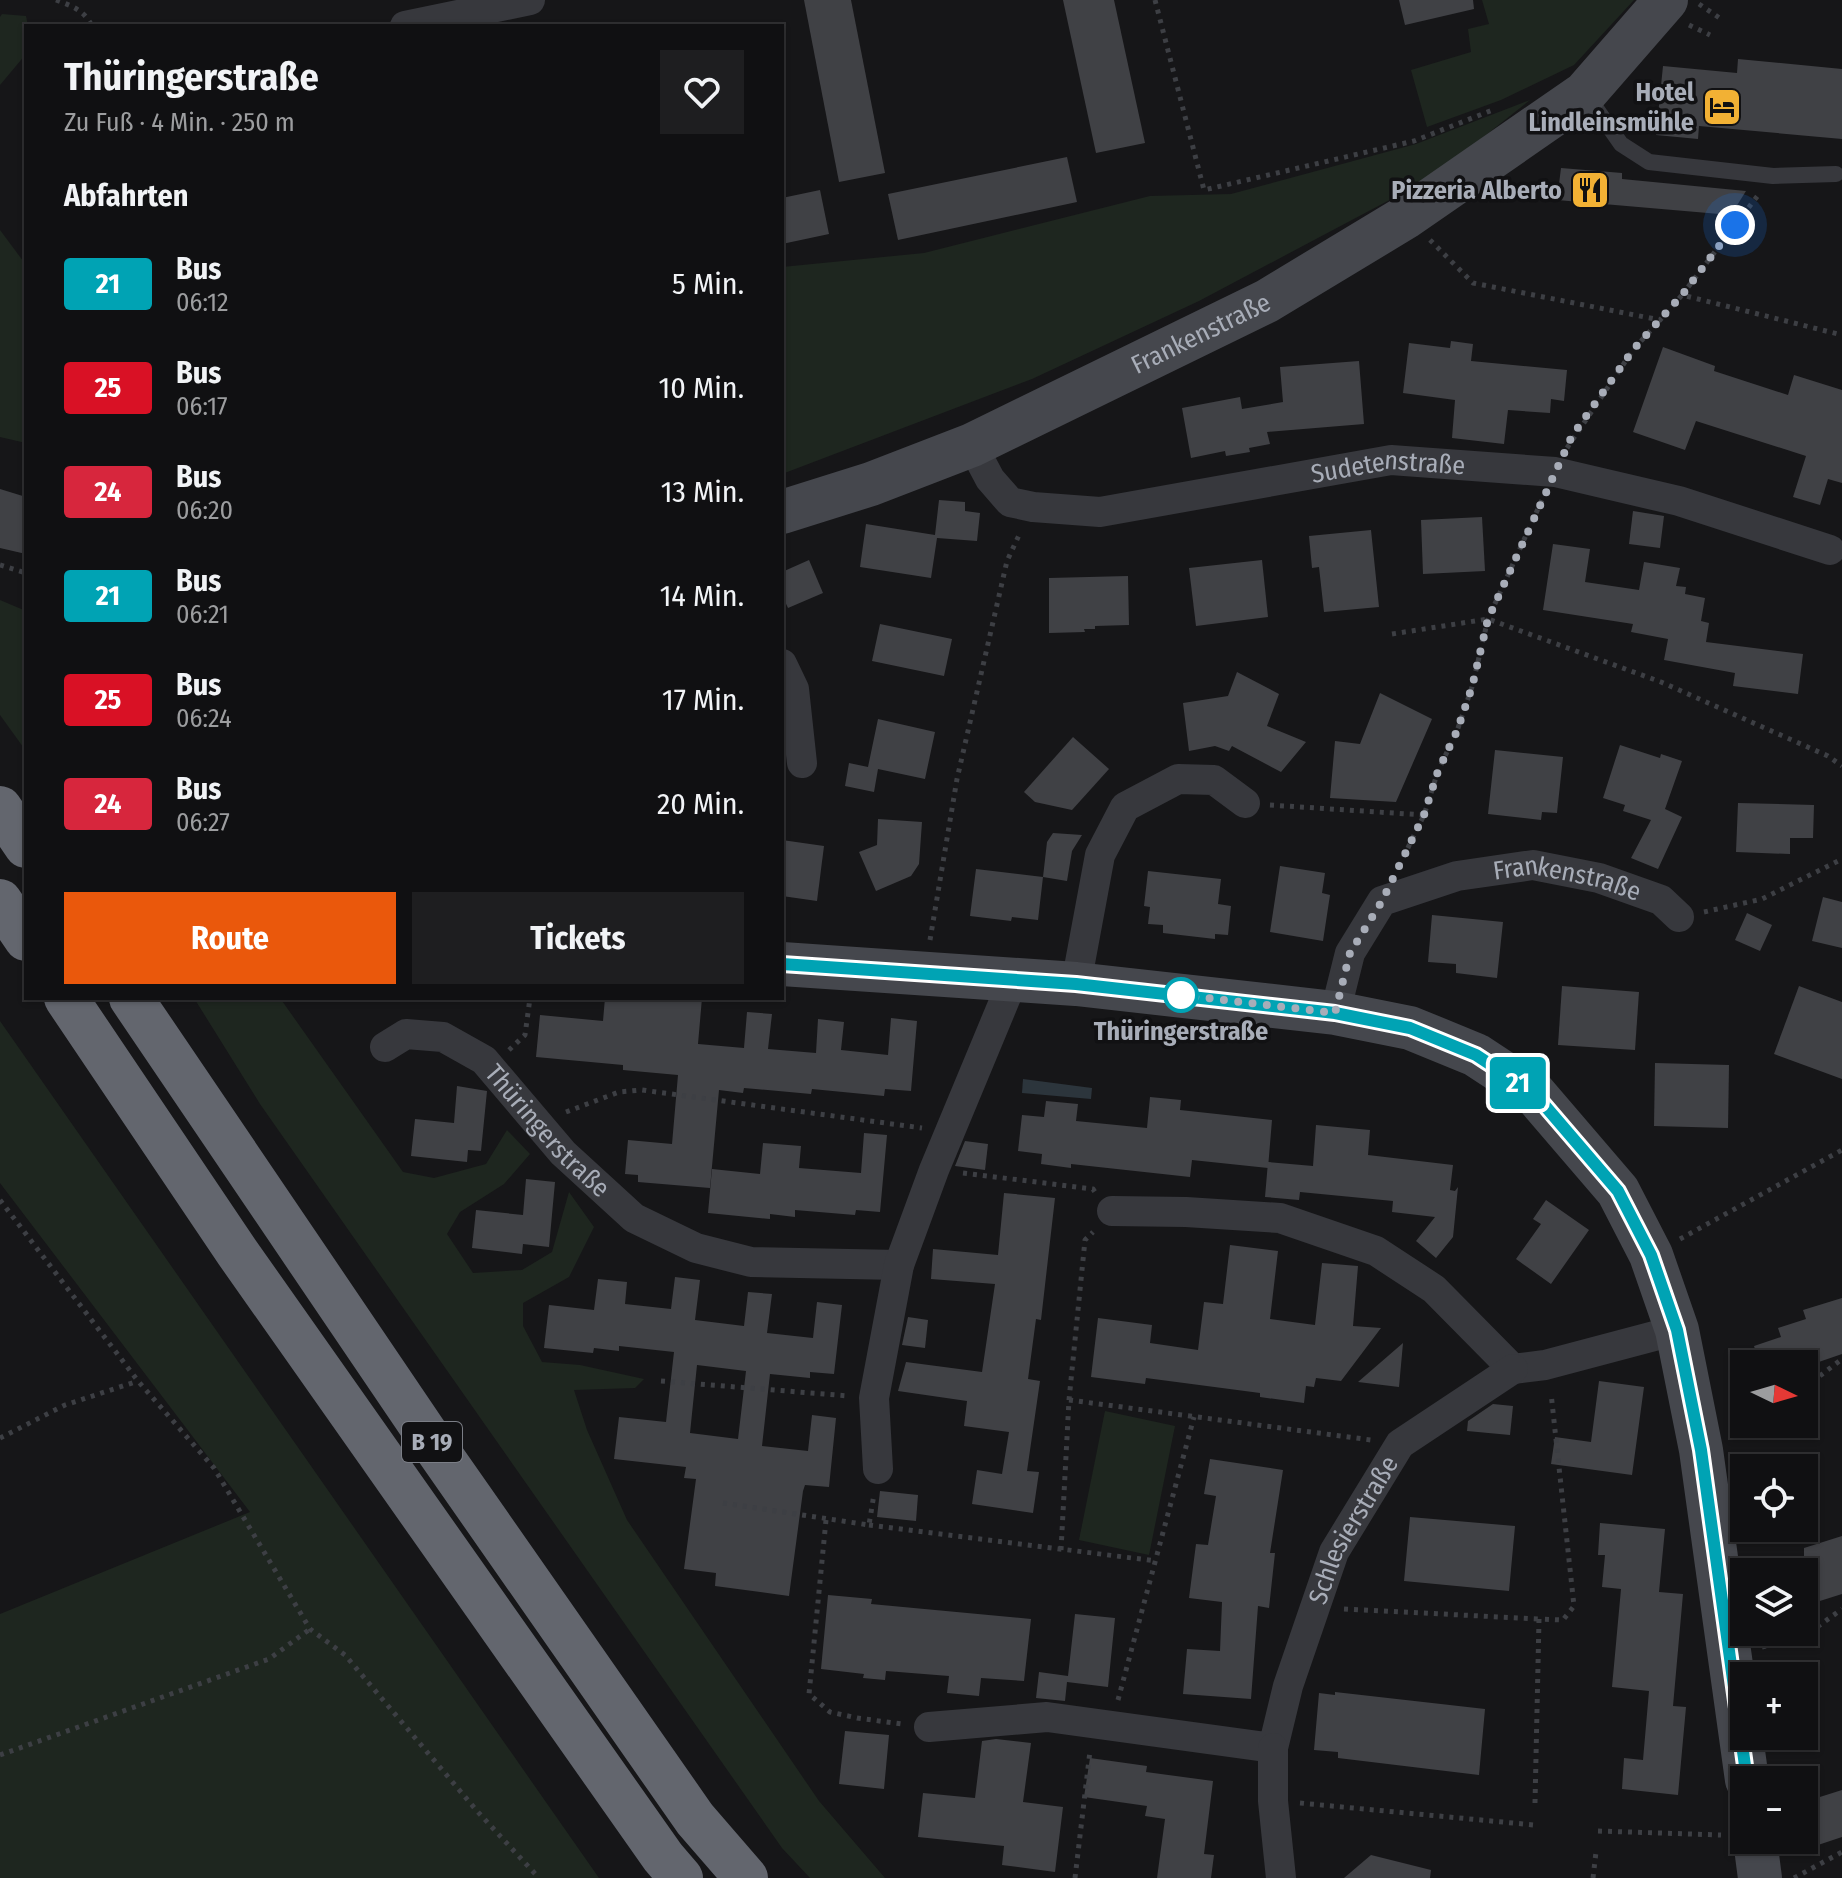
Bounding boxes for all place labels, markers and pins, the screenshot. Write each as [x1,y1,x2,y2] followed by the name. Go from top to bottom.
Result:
[1528,77,1695,138] place label: Hotel Lindleinsmühle
[1701,86,1743,128] hotel icon: Hotel Lindleinsmühle
[1569,169,1611,211] restaurant icon: Pizzeria Alberto
[1391,175,1562,206] place label: Pizzeria Alberto
[1164,978,1198,1012] marker: Thüringerstraße
[1094,1016,1268,1047] place label: Thüringerstraße

